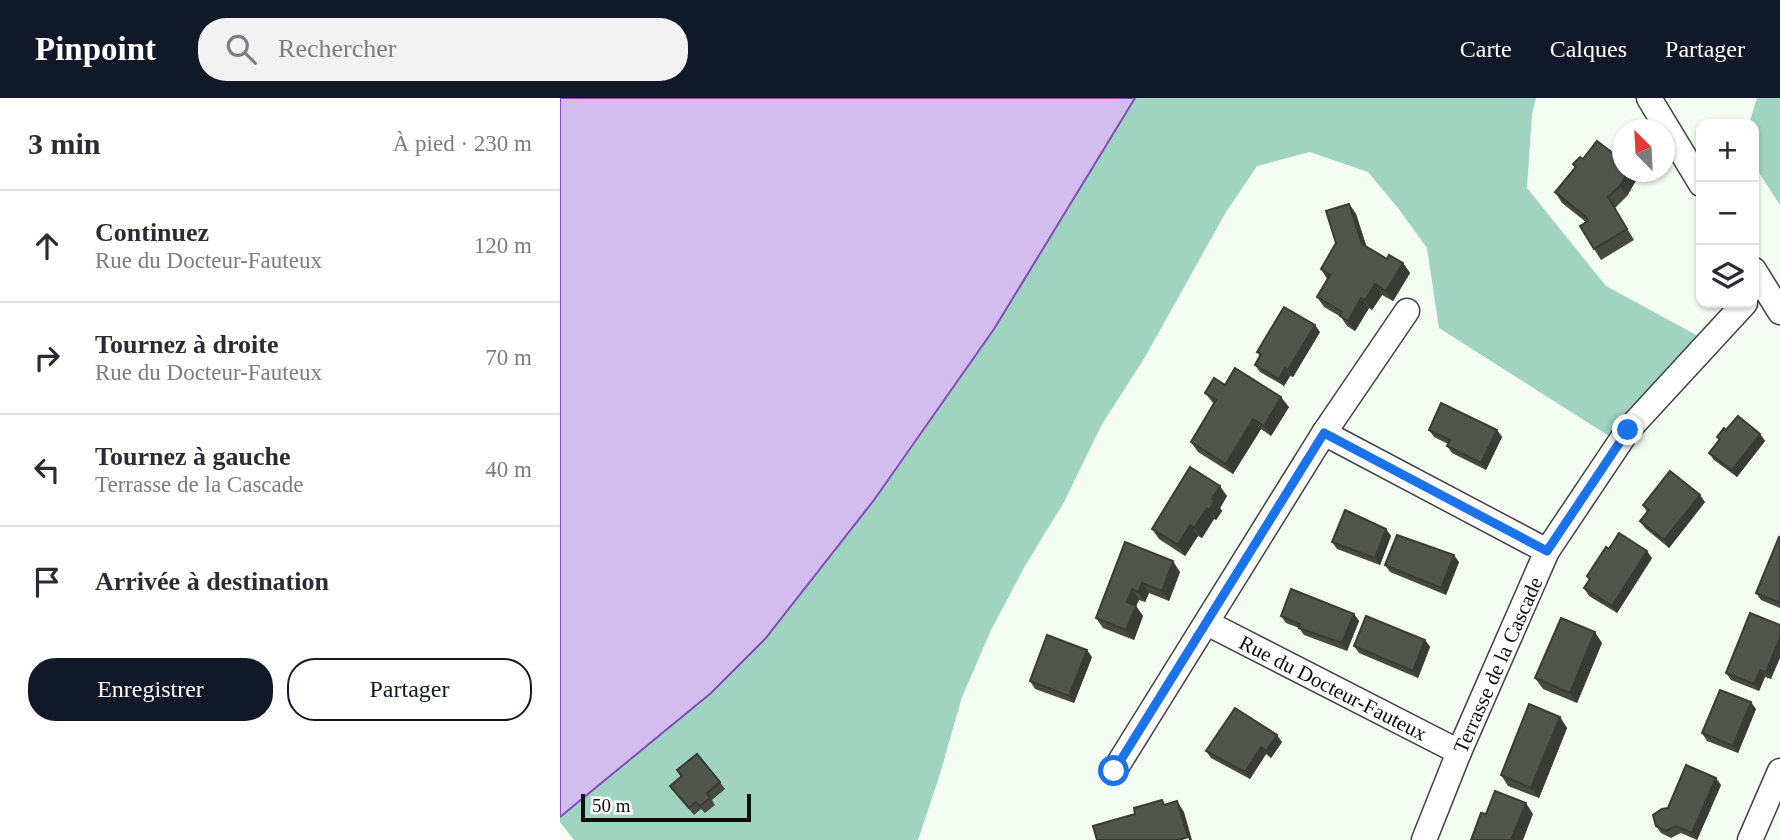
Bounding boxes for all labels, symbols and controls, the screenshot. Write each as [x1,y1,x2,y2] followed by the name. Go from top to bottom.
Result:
[198,18,688,81] search box
[222,30,260,68] icon: search
[35,31,156,67] text: Pinpoint
[278,34,396,63] text: Rechercher
[1460,36,1512,62] text: Carte
[1550,36,1627,62] text: Calques
[1665,36,1745,62] text: Partager
[1612,119,1675,182] north arrow
[1696,119,1759,308] map controls
[1696,119,1759,182] button: +
[28,127,101,160] text: 3 min
[393,131,532,156] text: À pied · 230 m
[1696,182,1759,245] button: −
[95,218,209,247] text: Continuez
[28,227,66,265] icon: ahead
[474,233,532,258] text: 120 m
[1696,245,1759,308] button: layers
[95,248,322,273] text: Rue du Docteur-Fauteux
[95,330,278,359] text: Tournez à droite
[28,339,66,377] icon: right
[485,345,532,370] text: 70 m
[95,360,322,385] text: Rue du Docteur-Fauteux
[1612,414,1643,445] route end
[95,442,291,471] text: Tournez à gauche
[28,451,66,489] icon: left
[485,457,532,482] text: 40 m
[95,472,303,497] text: Terrasse de la Cascade
[28,563,66,601] icon: arrive
[95,567,329,596] text: Arrivée à destination
[1448,573,1548,757] street label: Terrasse de la Cascade
[1235,630,1431,746] street label: Rue du Docteur-Fauteux
[28,658,273,721] button: Enregistrer
[287,658,532,721] button: Partager
[1098,755,1129,786] route start
[581,791,751,823] scale bar
[592,795,631,816] text: 50 m

